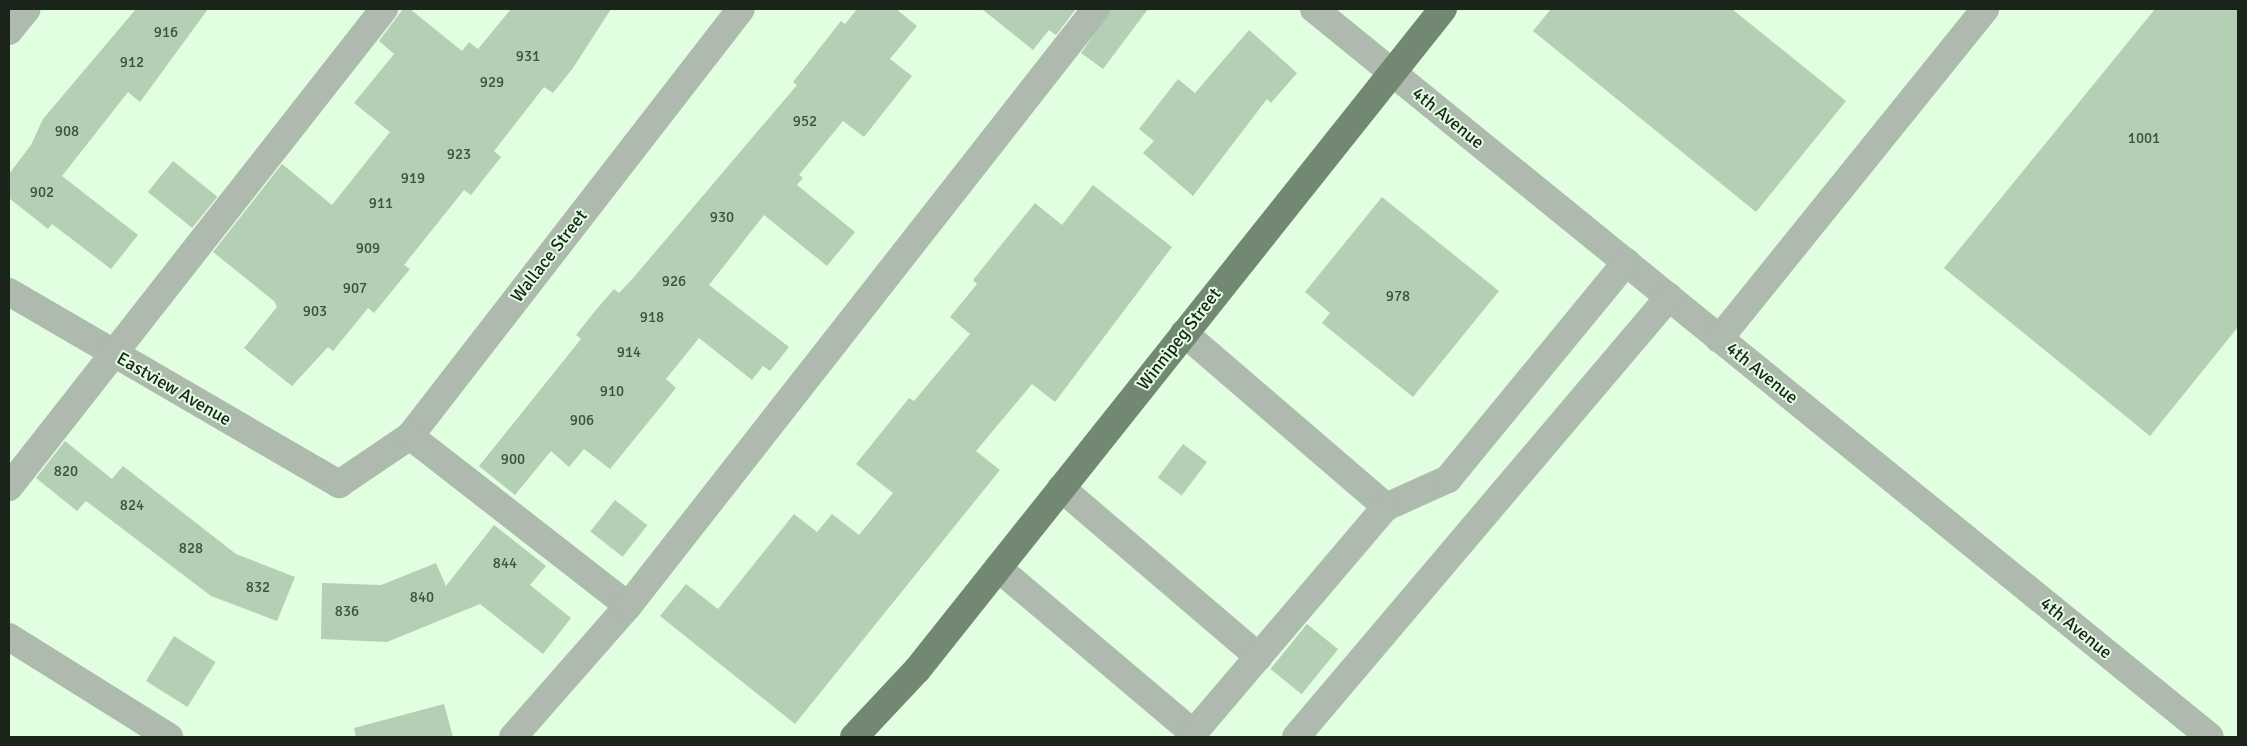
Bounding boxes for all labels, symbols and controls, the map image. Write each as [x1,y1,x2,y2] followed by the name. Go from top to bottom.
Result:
[154,24,178,42] house number: 916
[516,48,540,66] house number: 931
[120,54,144,72] house number: 912
[480,74,504,92] house number: 929
[1408,83,1488,153] street label: 4th Avenue
[793,113,817,131] house number: 952
[55,123,79,141] house number: 908
[2128,130,2160,148] house number: 1001
[447,146,471,164] house number: 923
[401,170,425,188] house number: 919
[30,184,54,202] house number: 902
[369,195,393,213] house number: 911
[506,205,592,307] street label: Wallace Street
[710,209,734,227] house number: 930
[356,240,380,258] house number: 909
[662,273,686,291] house number: 926
[343,280,367,298] house number: 907
[1132,284,1226,394] street label: Winnipeg Street
[1386,288,1410,306] house number: 978
[303,303,327,321] house number: 903
[640,309,664,327] house number: 918
[1722,338,1802,408] street label: 4th Avenue
[617,344,641,362] house number: 914
[113,348,235,430] street label: Eastview Avenue
[600,383,624,401] house number: 910
[570,412,594,430] house number: 906
[501,451,525,469] house number: 900
[54,463,78,481] house number: 820
[120,497,144,515] house number: 824
[179,540,203,558] house number: 828
[493,555,517,573] house number: 844
[246,579,270,597] house number: 832
[410,589,434,607] house number: 840
[2036,593,2116,663] street label: 4th Avenue
[335,603,359,621] house number: 836

